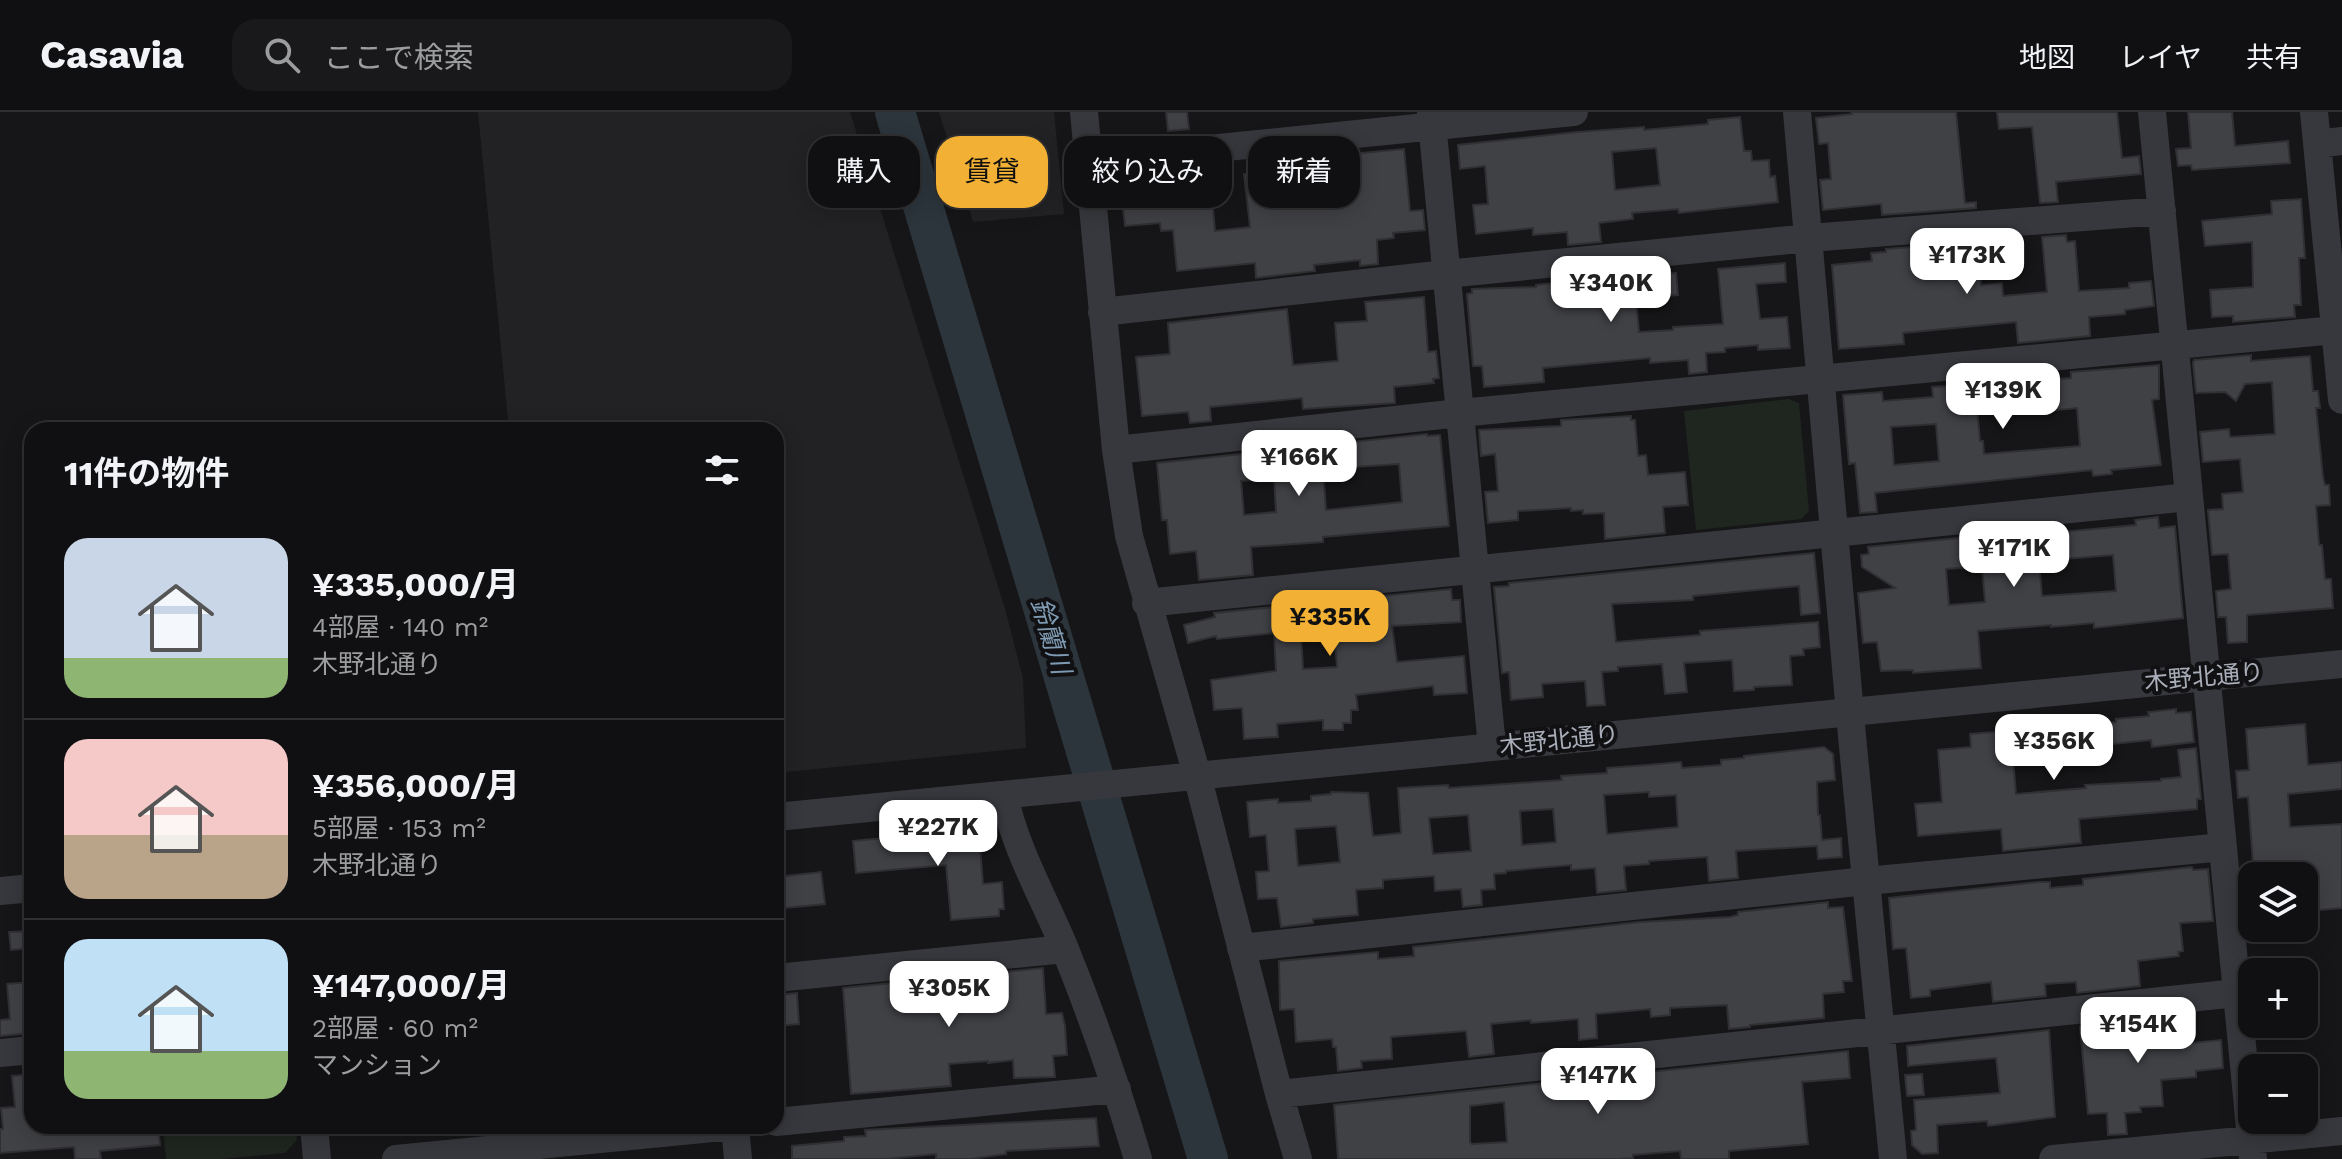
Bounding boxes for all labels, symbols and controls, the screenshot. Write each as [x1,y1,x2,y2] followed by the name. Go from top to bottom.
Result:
[232,19,792,91] search box
[40,33,184,77] text: Casavia
[260,33,304,77] icon: search
[324,40,474,75] text: ここで検索
[2019,41,2075,74] text: 地図
[2119,41,2202,74] text: レイヤ
[2246,41,2302,74] text: 共有
[808,136,920,208] chip: 購入
[936,136,1048,208] chip: 賃貸
[1064,136,1232,208] chip: 絞り込み
[1248,136,1360,208] chip: 新着
[1911,228,2023,296] pin: ¥173K
[1928,239,2006,269] text: ¥173K
[1555,256,1667,324] pin: ¥340K
[1569,267,1653,297] text: ¥340K
[1947,363,2059,431] pin: ¥139K
[1964,374,2042,404] text: ¥139K
[1243,430,1355,498] pin: ¥166K
[1260,441,1338,471] text: ¥166K
[700,448,744,492] icon: filters
[64,453,229,493] text: 11件の物件
[1958,521,2070,589] pin: ¥171K
[1977,532,2051,562] text: ¥171K
[312,564,519,604] text: ¥335,000/月
[128,570,224,666] icon: home
[1274,590,1386,658] pin: ¥335K
[1025,594,1078,681] water label: 鈴蘭川
[1289,601,1371,631] text: ¥335K
[312,612,488,642] text: 4部屋 · 140 m²
[312,649,442,679] text: 木野北通り
[2143,658,2265,696] street label: 木野北通り
[1998,714,2110,782] pin: ¥356K
[1498,720,1620,760] street label: 木野北通り
[2013,725,2095,755] text: ¥356K
[312,765,520,805] text: ¥356,000/月
[128,771,224,867] icon: home
[882,800,994,868] pin: ¥227K
[897,811,979,841] text: ¥227K
[312,813,486,843] text: 5部屋 · 153 m²
[312,850,442,880] text: 木野北通り
[2238,862,2318,1134] map controls
[2238,862,2318,942] button: layers
[2238,958,2318,1038] button: +
[893,961,1005,1029] pin: ¥305K
[312,965,511,1005] text: ¥147,000/月
[128,971,224,1067] icon: home
[908,972,990,1002] text: ¥305K
[2082,997,2194,1065] pin: ¥154K
[2099,1008,2177,1038] text: ¥154K
[312,1013,478,1043] text: 2部屋 · 60 m²
[1542,1048,1654,1116] pin: ¥147K
[312,1050,442,1080] text: マンション
[2238,1054,2318,1134] button: −
[1559,1059,1637,1089] text: ¥147K

